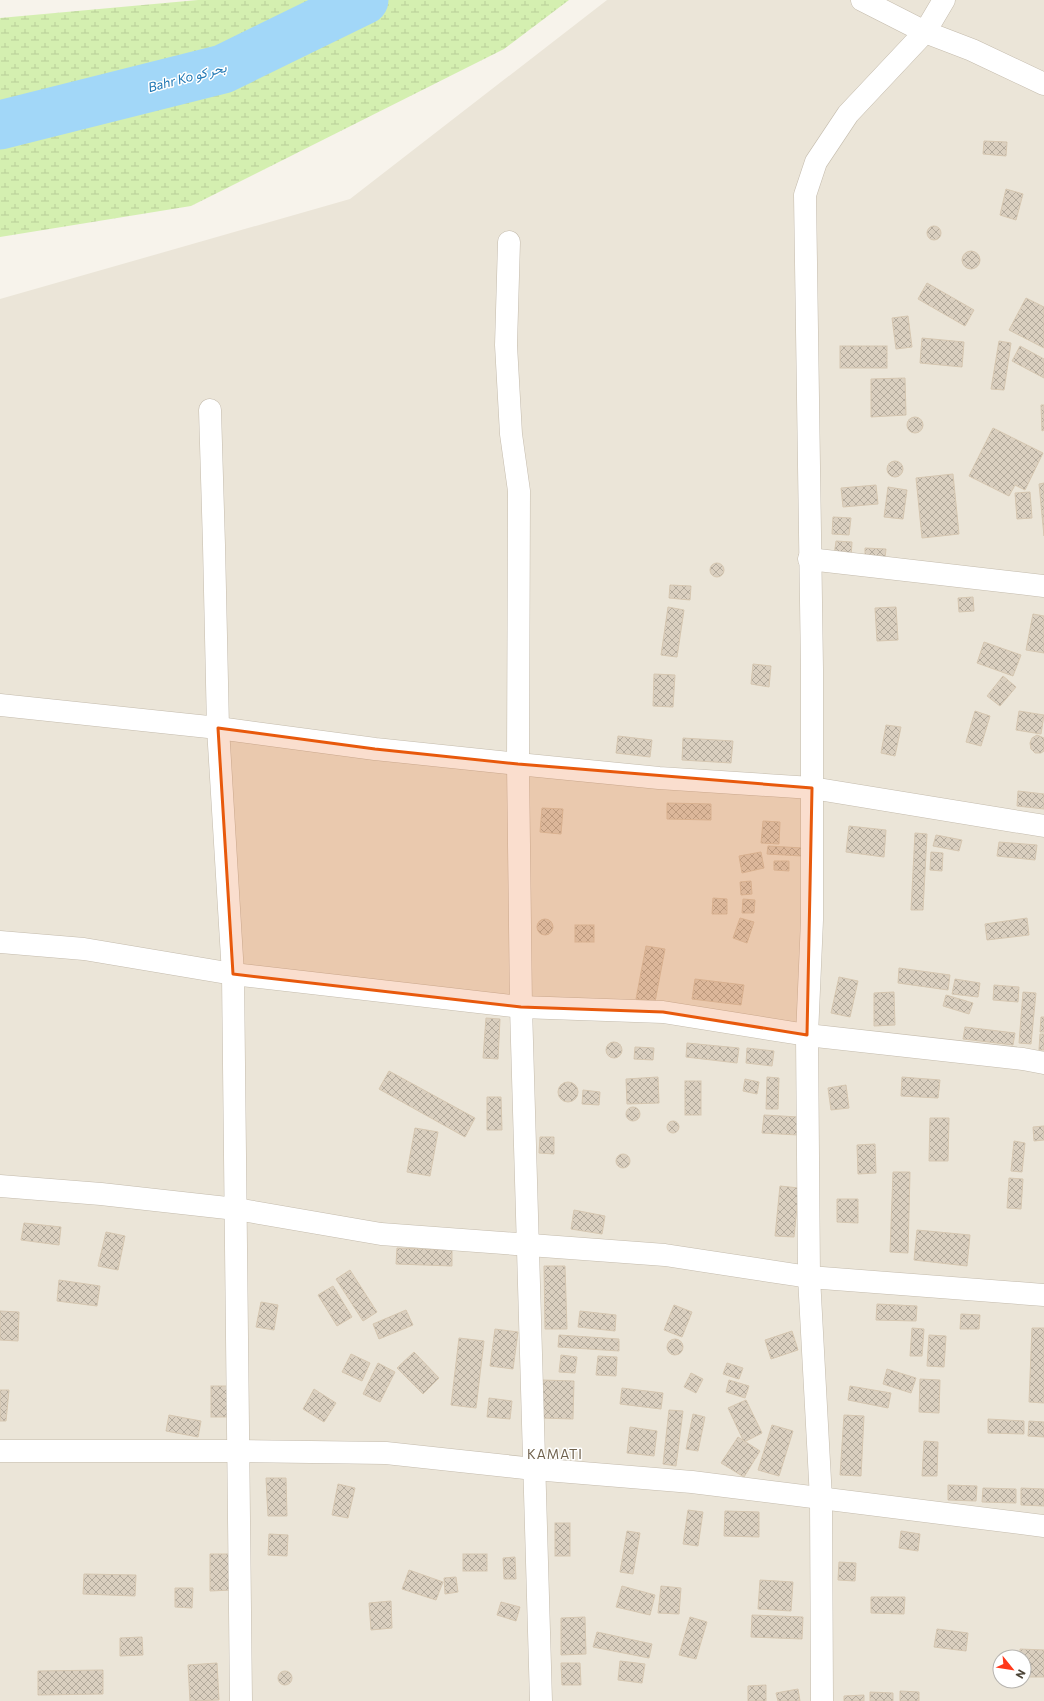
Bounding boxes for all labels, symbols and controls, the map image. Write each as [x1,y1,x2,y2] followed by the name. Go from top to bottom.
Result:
[146,59,229,96] water label: Bahr Ko بحر كو
[527,1446,583,1462] district label: KAMATI
[992,1649,1032,1689] north arrow
[1013,1667,1029,1681] text: N

